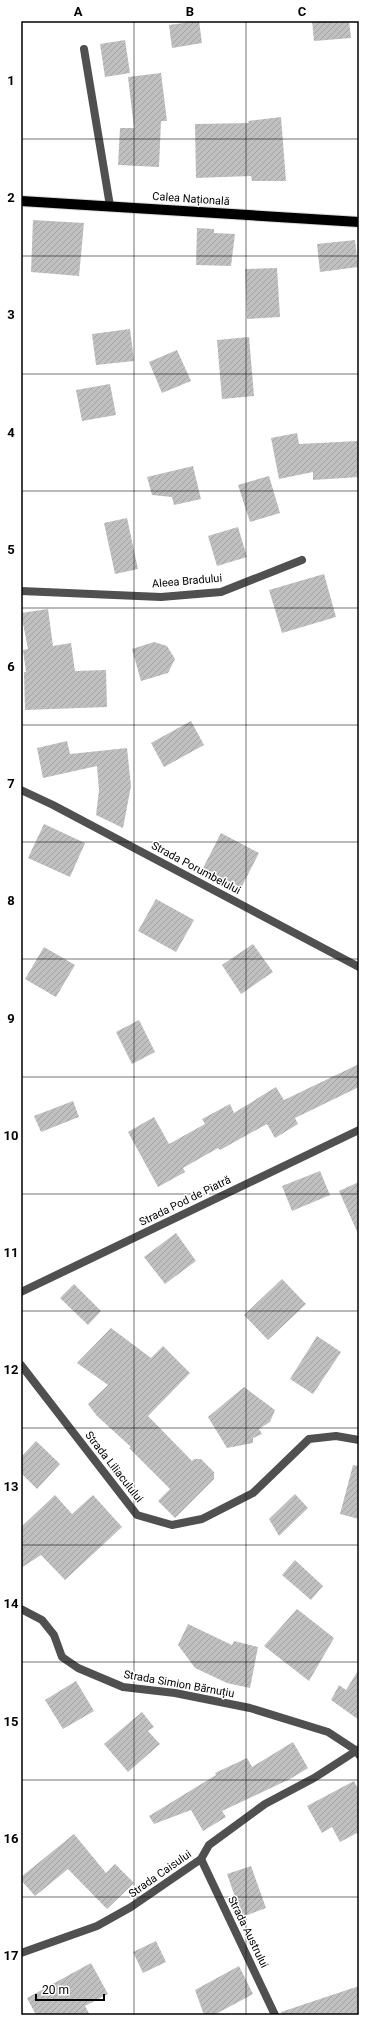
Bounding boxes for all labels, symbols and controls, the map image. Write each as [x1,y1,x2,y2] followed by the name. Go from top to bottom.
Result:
[74,4,83,19] text: A
[186,4,194,19] text: B
[298,4,307,19] text: C
[7,73,15,88] text: 1
[7,190,15,205] text: 2
[152,190,230,208] street label: Calea Națională
[7,307,15,322] text: 3
[7,425,15,440] text: 4
[7,542,15,557] text: 5
[151,571,223,591] street label: Aleea Bradului
[7,659,15,674] text: 6
[7,776,15,791] text: 7
[149,839,243,897] street label: Strada Porumbelului
[7,893,15,908] text: 8
[7,1011,15,1026] text: 9
[4,1128,18,1143] text: 10
[137,1173,233,1229] street label: Strada Pod de Piatră
[4,1245,18,1260] text: 11
[4,1362,18,1377] text: 12
[82,1429,146,1505] street label: Strada Liliaculului
[4,1479,18,1494] text: 13
[4,1596,19,1611] text: 14
[123,1668,235,1700] street label: Strada Simion Bărnuțiu
[4,1714,18,1729] text: 15
[4,1831,19,1846] text: 16
[126,1848,194,1900] street label: Strada Caisului
[225,1894,271,1970] street label: Strada Austrului
[4,1948,18,1963] text: 17
[36,1976,104,2002] scale bar
[42,1983,69,1997] text: 20 m

